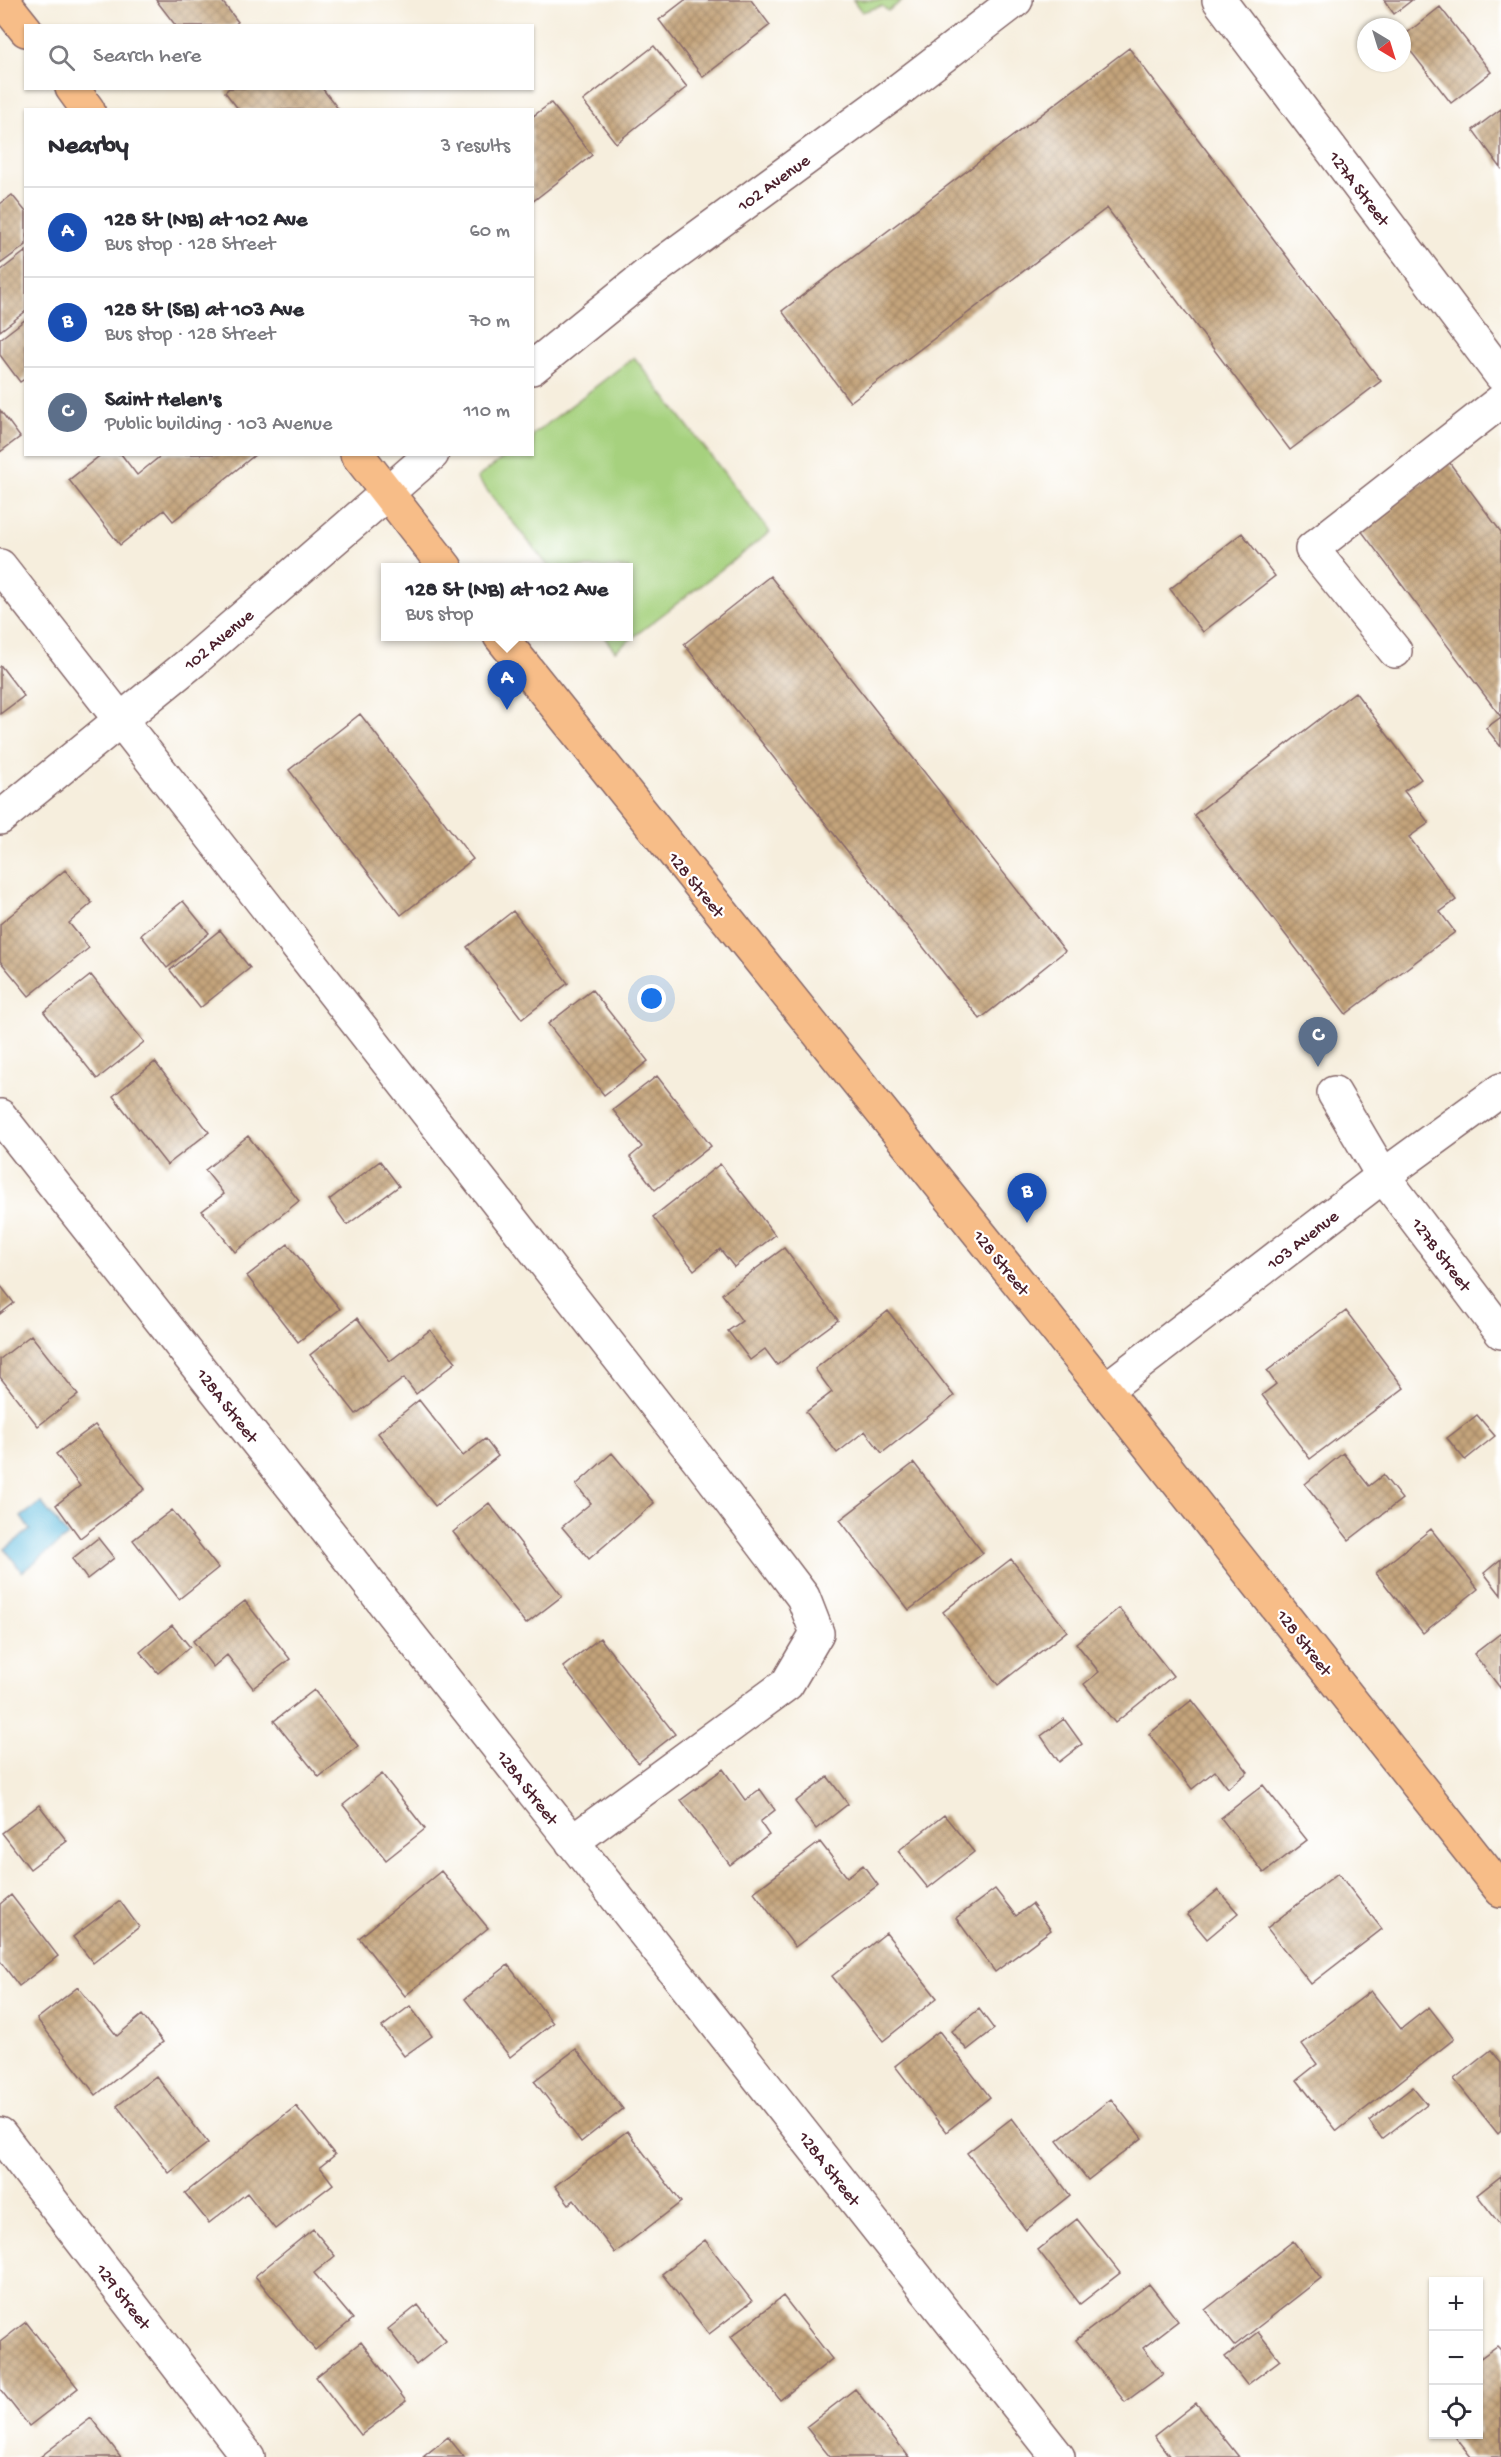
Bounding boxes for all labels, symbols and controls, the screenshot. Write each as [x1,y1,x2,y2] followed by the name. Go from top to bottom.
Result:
[1357,18,1411,72] north arrow
[24,24,534,90] search box
[45,41,78,74] icon: search
[93,44,201,70] text: Search here
[48,132,129,163] text: Nearby
[441,136,510,159] text: 3 results
[1322,147,1394,232] street label: 127A Street
[733,150,815,218] street label: 102 Avenue
[105,208,307,234] text: 128 St (NB) at 102 Ave
[62,221,73,244] text: A
[470,221,510,244] text: 60 m
[105,234,275,257] text: Bus stop · 128 Street
[105,298,304,324] text: 128 St (SB) at 103 Ave
[62,311,73,334] text: B
[469,311,510,334] text: 70 m
[105,324,275,347] text: Bus stop · 128 Street
[105,388,221,414] text: Saint Helen's
[62,401,73,424] text: C
[464,401,510,424] text: 110 m
[105,414,332,437] text: Public building · 103 Avenue
[381,563,633,641] popup
[406,578,608,604] text: 128 St (NB) at 102 Ave
[406,604,473,627] text: Bus stop
[180,605,259,677] street label: 102 Avenue
[488,660,526,710] pin: A
[662,848,729,924] street label: 128 Street
[637,984,666,1013] your location
[1298,1018,1338,1067] pin: C
[1008,1174,1046,1223] pin: B
[1263,1206,1344,1276] street label: 103 Avenue
[1405,1214,1476,1298] street label: 127B Street
[967,1226,1034,1302] street label: 128 Street
[190,1364,263,1449] street label: 128A Street
[1270,1605,1336,1682] street label: 128 Street
[490,1746,563,1831] street label: 128A Street
[792,2127,865,2212] street label: 128A Street
[89,2260,155,2336] street label: 129 Street
[1429,2277,1483,2439] map controls
[1429,2277,1483,2331] button: +
[1429,2331,1483,2385] button: −
[1429,2385,1483,2439] button: locate

